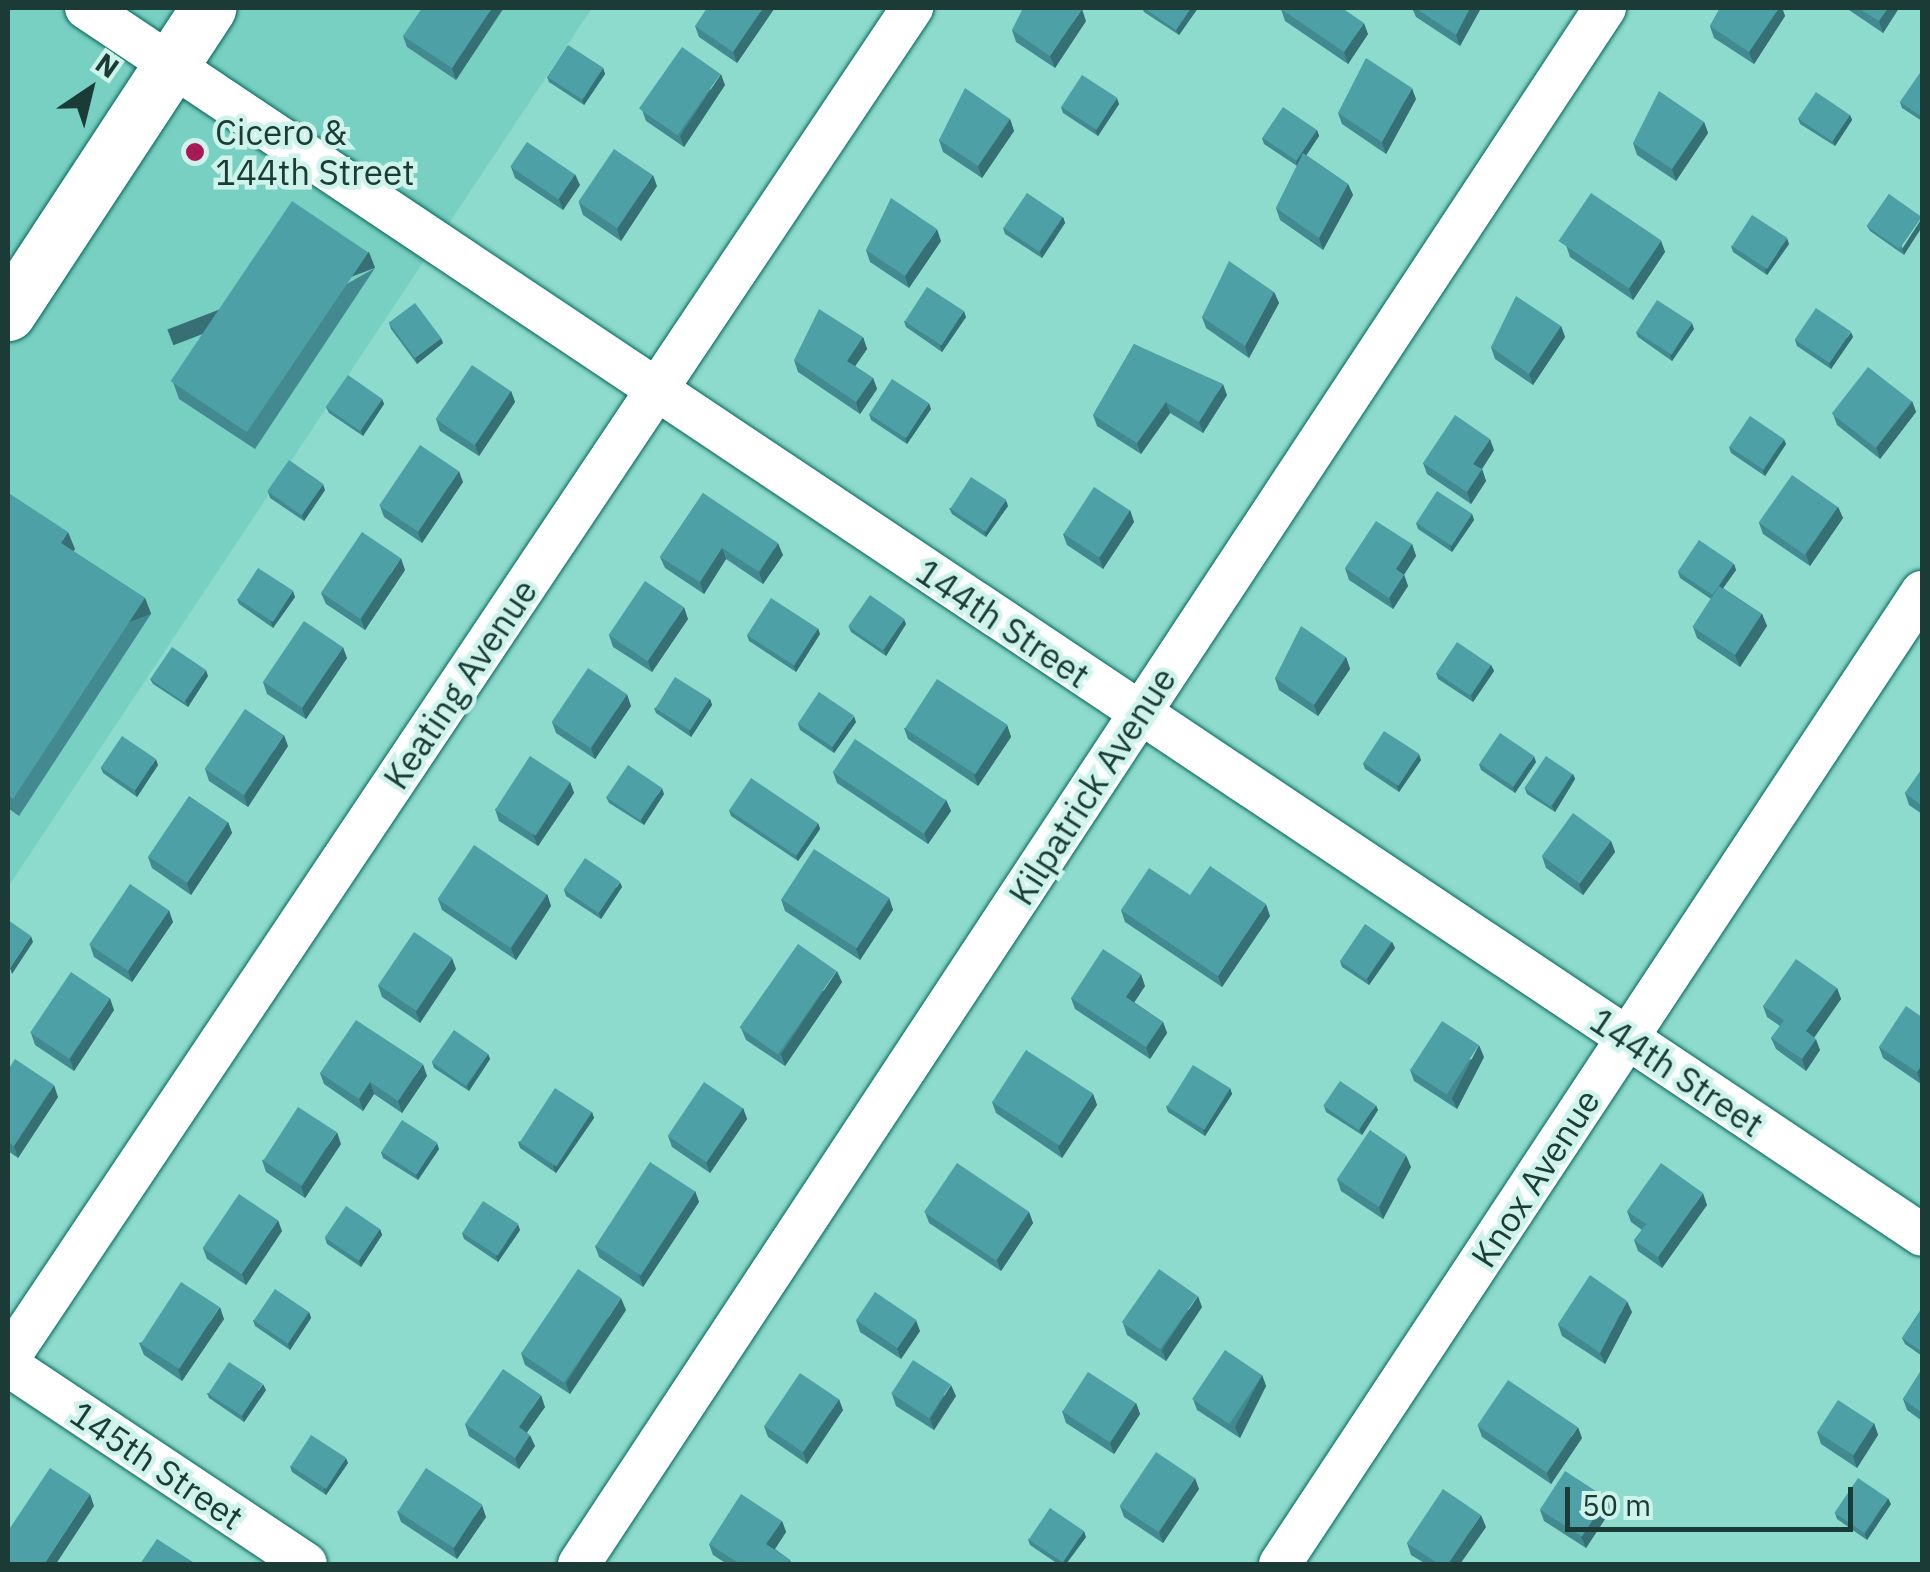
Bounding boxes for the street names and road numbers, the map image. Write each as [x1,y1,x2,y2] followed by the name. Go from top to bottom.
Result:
[909,550,1097,696] street label: 144th Street
[374,571,546,797] street label: Keating Avenue
[1000,659,1184,913] street label: Kilpatrick Avenue
[1583,999,1771,1145] street label: 144th Street
[1462,1081,1608,1275] street label: Knox Avenue
[63,1392,251,1538] street label: 145th Street

